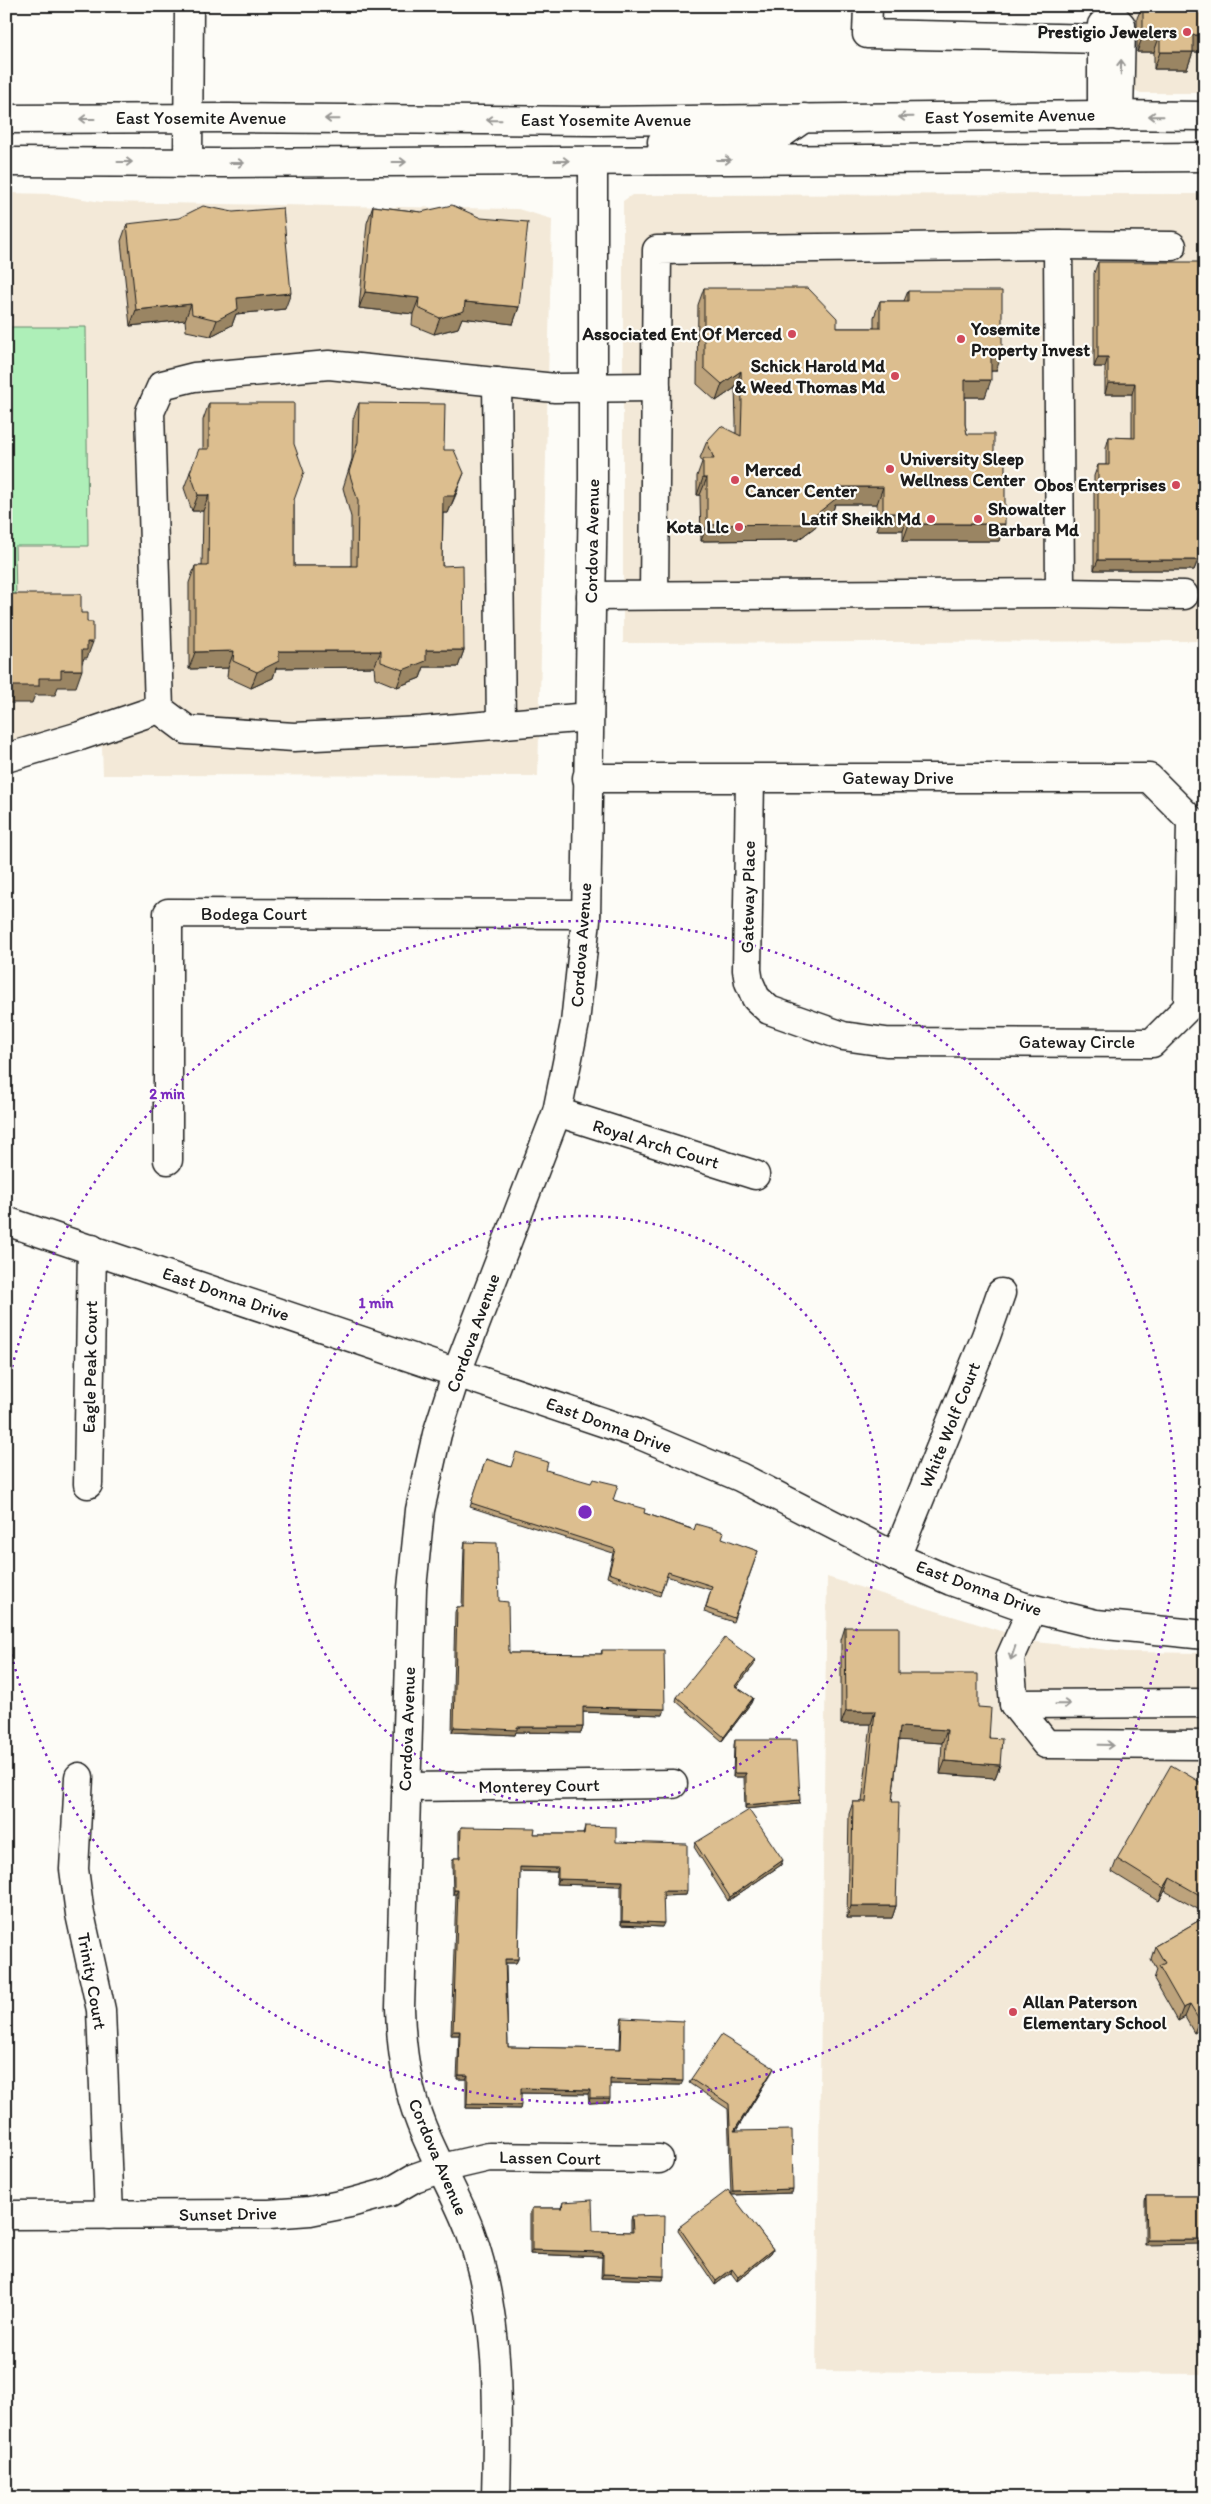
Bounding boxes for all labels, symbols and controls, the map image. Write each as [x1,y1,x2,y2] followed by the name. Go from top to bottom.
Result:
[1037,21,1177,43] place label: Prestigio Jewelers
[1181,26,1193,38] marker: Prestigio Jewelers
[1116,59,1125,75] one-way arrow
[925,104,1095,128] street label: East Yosemite Avenue
[116,107,286,129] street label: East Yosemite Avenue
[521,109,691,131] street label: East Yosemite Avenue
[1148,111,1164,121] one-way arrow
[898,112,914,122] one-way arrow
[79,114,96,124] one-way arrow
[324,114,340,123] one-way arrow
[486,115,502,125] one-way arrow
[716,155,732,165] one-way arrow
[553,156,569,166] one-way arrow
[116,157,133,167] one-way arrow
[390,157,407,167] one-way arrow
[228,158,244,168] one-way arrow
[970,318,1090,361] place label: Yosemite Property Invest
[582,323,782,345] place label: Associated Ent Of Merced
[786,328,798,340] marker: Associated Ent Of Merced
[955,333,967,345] marker: Yosemite Property Invest
[735,355,885,398] place label: Schick Harold Md & Weed Thomas Md
[889,370,901,382] marker: Schick Harold Md & Weed Thomas Md
[900,448,1026,491] place label: University Sleep Wellness Center
[745,459,858,502] place label: Merced Cancer Center
[884,463,896,475] marker: University Sleep Wellness Center
[729,474,741,486] marker: Merced Cancer Center
[1034,474,1166,496] place label: Obos Enterprises
[580,478,604,604] street label: Cordova Avenue
[1170,479,1182,491] marker: Obos Enterprises
[988,498,1080,541] place label: Showalter Barbara Md
[801,508,921,530] place label: Latif Sheikh Md
[925,513,937,525] marker: Latif Sheikh Md
[972,513,984,525] marker: Showalter Barbara Md
[666,516,730,538] place label: Kota Llc
[733,521,745,533] marker: Kota Llc
[842,767,954,789] street label: Gateway Drive
[736,840,760,954] street label: Gateway Place
[566,882,596,1008] street label: Cordova Avenue
[201,903,307,925] street label: Bodega Court
[1019,1031,1135,1053] street label: Gateway Circle
[149,1085,186,1103] text: 2 min
[590,1114,722,1174] street label: Royal Arch Court
[160,1262,292,1326] street label: East Donna Drive
[441,1271,505,1395] street label: Cordova Avenue
[359,1294,394,1312] text: 1 min
[78,1300,102,1433] street label: Eagle Peak Court
[915,1359,985,1491] street label: White Wolf Court
[543,1392,675,1458] street label: East Donna Drive
[576,1503,594,1521] centre of rings
[913,1555,1045,1621] street label: East Donna Drive
[1008,1645,1017,1660] one-way arrow
[394,1666,420,1792] street label: Cordova Avenue
[1054,1699,1071,1709] one-way arrow
[1098,1740,1114,1750] one-way arrow
[478,1774,600,1798] street label: Monterey Court
[73,1931,111,2032] street label: Trinity Court
[1022,1991,1167,2034] place label: Allan Paterson Elementary School
[1007,2006,1019,2018] marker: Allan Paterson Elementary School
[404,2095,472,2219] street label: Cordova Avenue
[499,2146,601,2170] street label: Lassen Court
[179,2202,277,2226] street label: Sunset Drive

